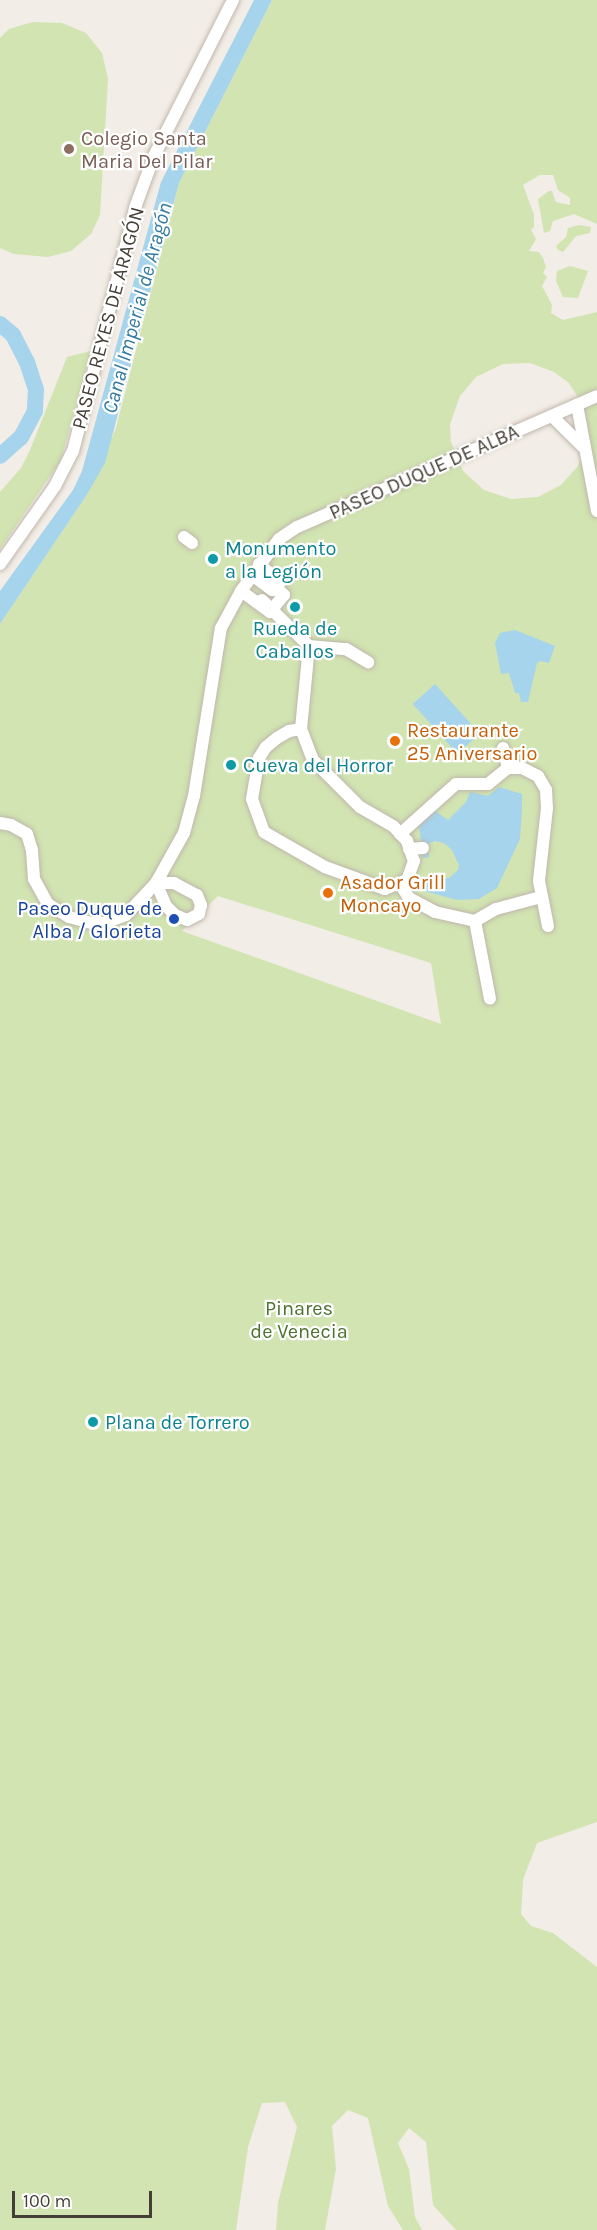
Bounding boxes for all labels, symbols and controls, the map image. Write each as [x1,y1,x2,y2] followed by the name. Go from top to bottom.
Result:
[81,126,213,173] place label: Colegio Santa Maria Del Pilar
[62,142,76,156] marker: Colegio Santa Maria Del Pilar
[97,200,177,416] water label: Canal Imperial de Aragón
[67,204,149,432] street label: PASEO REYES DE ARAGÓN
[325,419,523,525] street label: PASEO DUQUE DE ALBA
[225,536,337,583] place label: Monumento a la Legión
[206,552,220,566] marker: Monumento a la Legión
[288,600,302,614] marker: Rueda de Caballos
[253,616,337,663] place label: Rueda de Caballos
[407,718,537,765] place label: Restaurante 25 Aniversario
[388,734,402,748] marker: Restaurante 25 Aniversario
[243,753,393,777] place label: Cueva del Horror
[224,758,238,772] marker: Cueva del Horror
[340,870,445,917] place label: Asador Grill Moncayo
[321,886,335,900] marker: Asador Grill Moncayo
[17,896,162,943] place label: Paseo Duque de Alba / Glorieta
[167,912,181,926] marker: Paseo Duque de Alba / Glorieta
[250,1297,348,1344] park label: Pinares de Venecia
[105,1410,250,1434] place label: Plana de Torrero
[86,1415,100,1429] marker: Plana de Torrero
[15,2179,154,2217] scale bar
[23,2190,71,2212] text: 100 m

